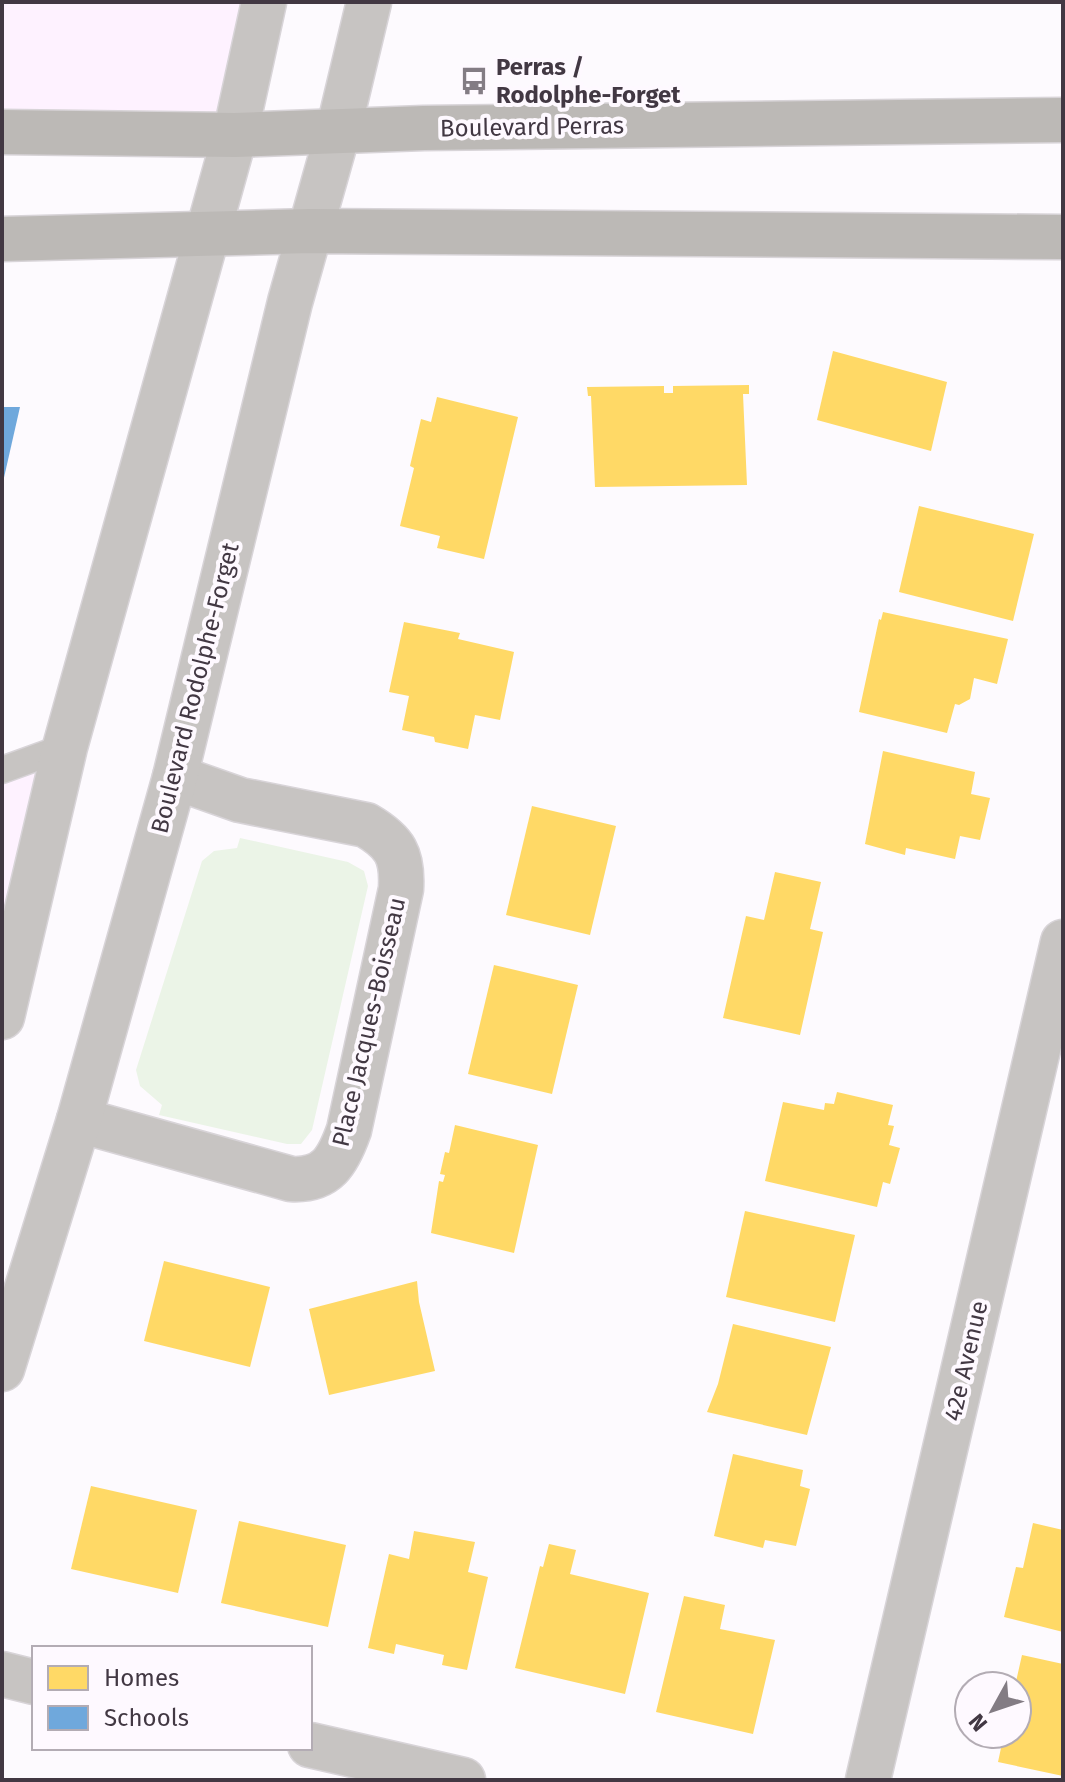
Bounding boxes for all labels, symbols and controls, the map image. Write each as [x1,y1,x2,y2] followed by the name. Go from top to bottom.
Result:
[496,53,681,109] place label: Perras / Rodolphe-Forget
[459,66,489,96] bus stop icon: Perras / Rodolphe-Forget
[440,111,624,143] street label: Boulevard Perras
[145,539,245,836] street label: Boulevard Rodolphe-Forget
[327,895,411,1149] street label: Place Jacques-Boisseau
[939,1298,993,1424] street label: 42e Avenue
[32,1646,312,1750] legend
[104,1664,179,1692] text: Homes
[953,1670,1033,1750] north arrow
[104,1704,189,1732] text: Schools
[963,1708,993,1737] text: N

